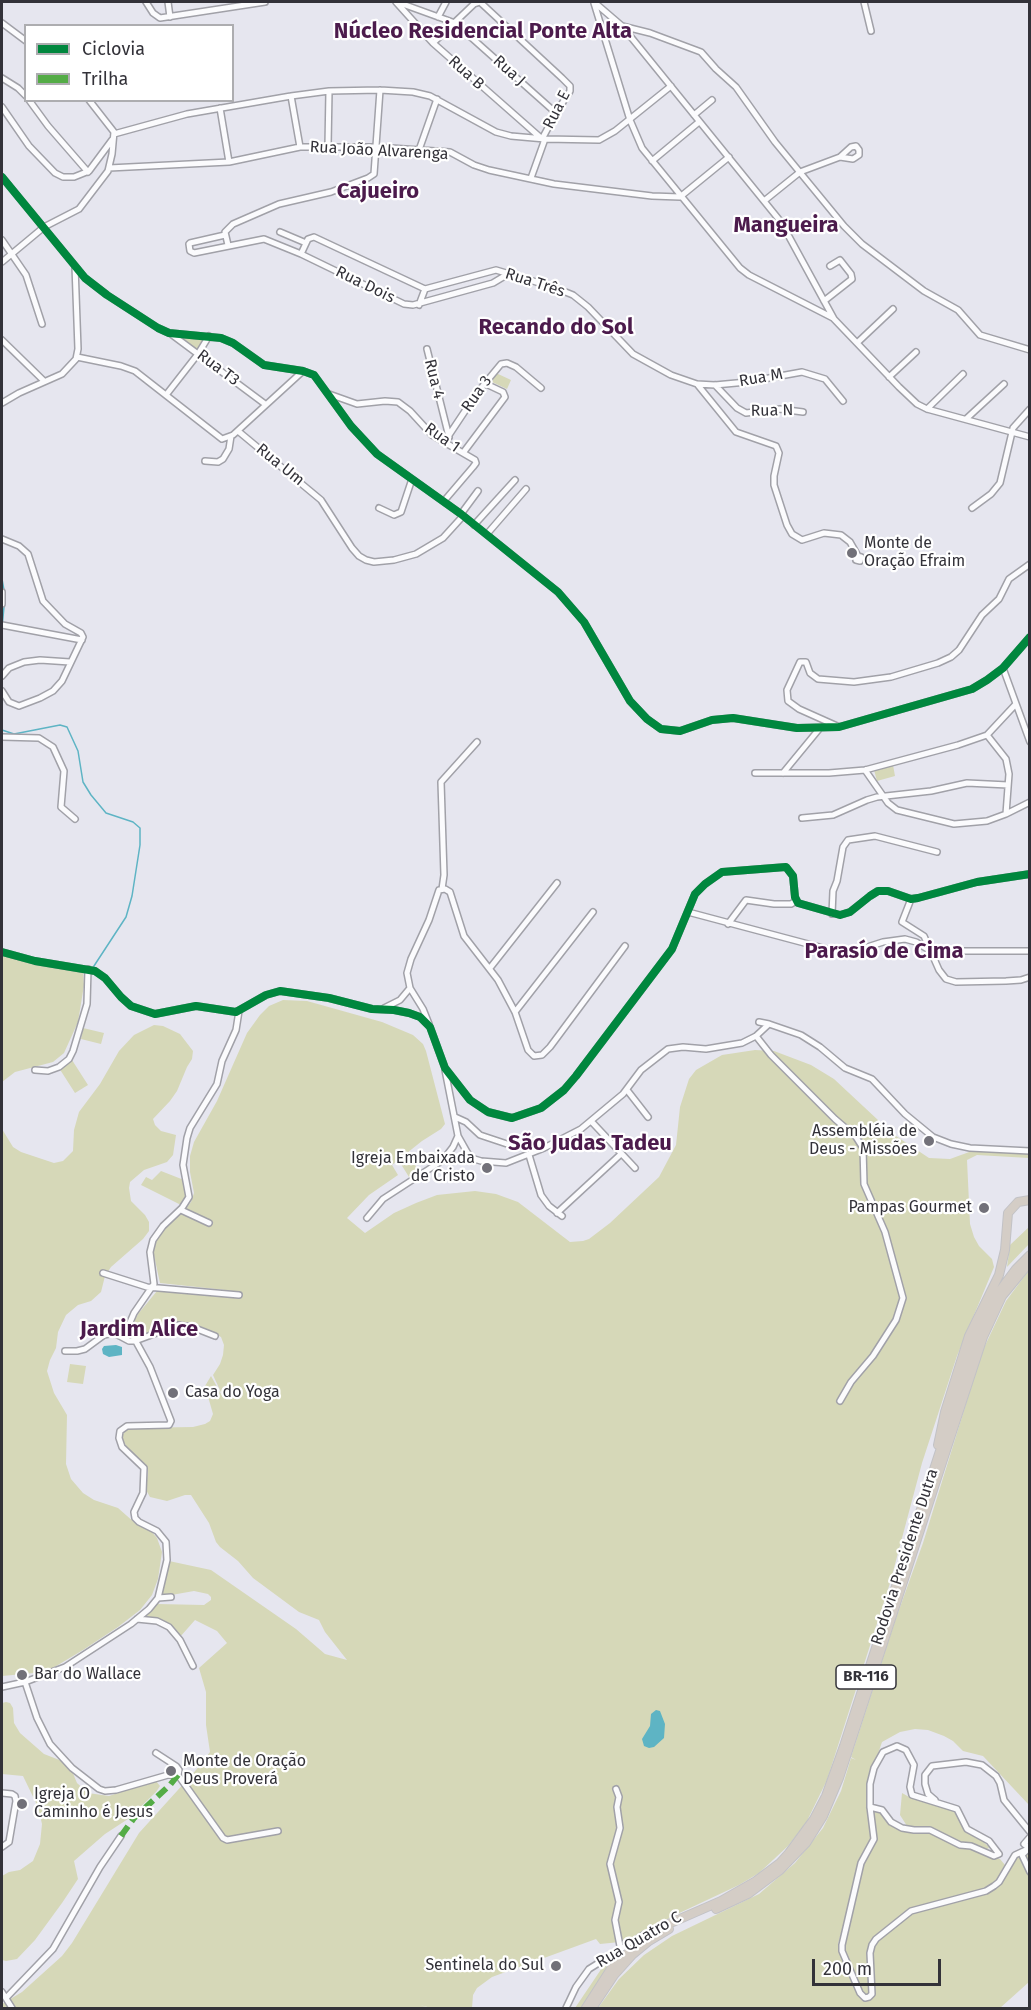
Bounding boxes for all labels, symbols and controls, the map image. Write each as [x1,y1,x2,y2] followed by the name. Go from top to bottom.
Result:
[334,19,632,45] district label: Núcleo Residencial Ponte Alta
[24,24,234,102] legend
[82,38,145,60] text: Ciclovia
[444,52,488,94] street label: Rua B
[489,52,529,90] street label: Rua J
[82,68,128,90] text: Trilha
[539,88,575,132] street label: Rua E
[309,138,449,164] street label: Rua João Alvarenga
[337,179,419,205] district label: Cajueiro
[734,213,838,239] district label: Mangueira
[332,262,398,308] street label: Rua Dois
[503,264,567,302] street label: Rua Três
[479,315,633,341] district label: Recando do Sol
[193,346,243,390] street label: Rua T3
[420,357,448,401] street label: Rua 4
[737,365,785,391] street label: Rua M
[458,372,496,416] street label: Rua 3
[750,401,794,421] street label: Rua N
[421,419,463,457] street label: Rua 1
[252,440,308,490] street label: Rua Um
[864,534,965,572] place label: Monte de Oração Efraim
[845,546,859,560] marker: Monte de Oração Efraim
[805,939,963,965] district label: Parasío de Cima
[809,1122,917,1160] place label: Assembléia de Deus - Missões
[508,1131,672,1157] district label: São Judas Tadeu
[922,1134,936,1148] marker: Assembléia de Deus - Missões
[351,1149,475,1187] place label: Igreja Embaixada de Cristo
[480,1161,494,1175] marker: Igreja Embaixada de Cristo
[848,1198,972,1218] place label: Pampas Gourmet
[977,1201,991,1215] marker: Pampas Gourmet
[80,1317,198,1343] district label: Jardim Alice
[185,1383,280,1403] place label: Casa do Yoga
[166,1386,180,1400] marker: Casa do Yoga
[867,1466,943,1648] street label: Rodovia Presidente Dutra
[34,1665,141,1685] place label: Bar do Wallace
[836,1665,896,1689] road number: BR-116
[15,1668,29,1682] marker: Bar do Wallace
[183,1752,306,1790] place label: Monte de Oração Deus Proverá
[164,1764,178,1778] marker: Monte de Oração Deus Proverá
[34,1785,153,1823] place label: Igreja O Caminho é Jesus
[15,1797,29,1811] marker: Igreja O Caminho é Jesus
[593,1908,685,1972] street label: Rua Quatro C
[815,1947,944,1985] scale bar
[425,1956,544,1976] place label: Sentinela do Sul
[823,1958,872,1980] text: 200 m
[549,1959,563,1973] marker: Sentinela do Sul

